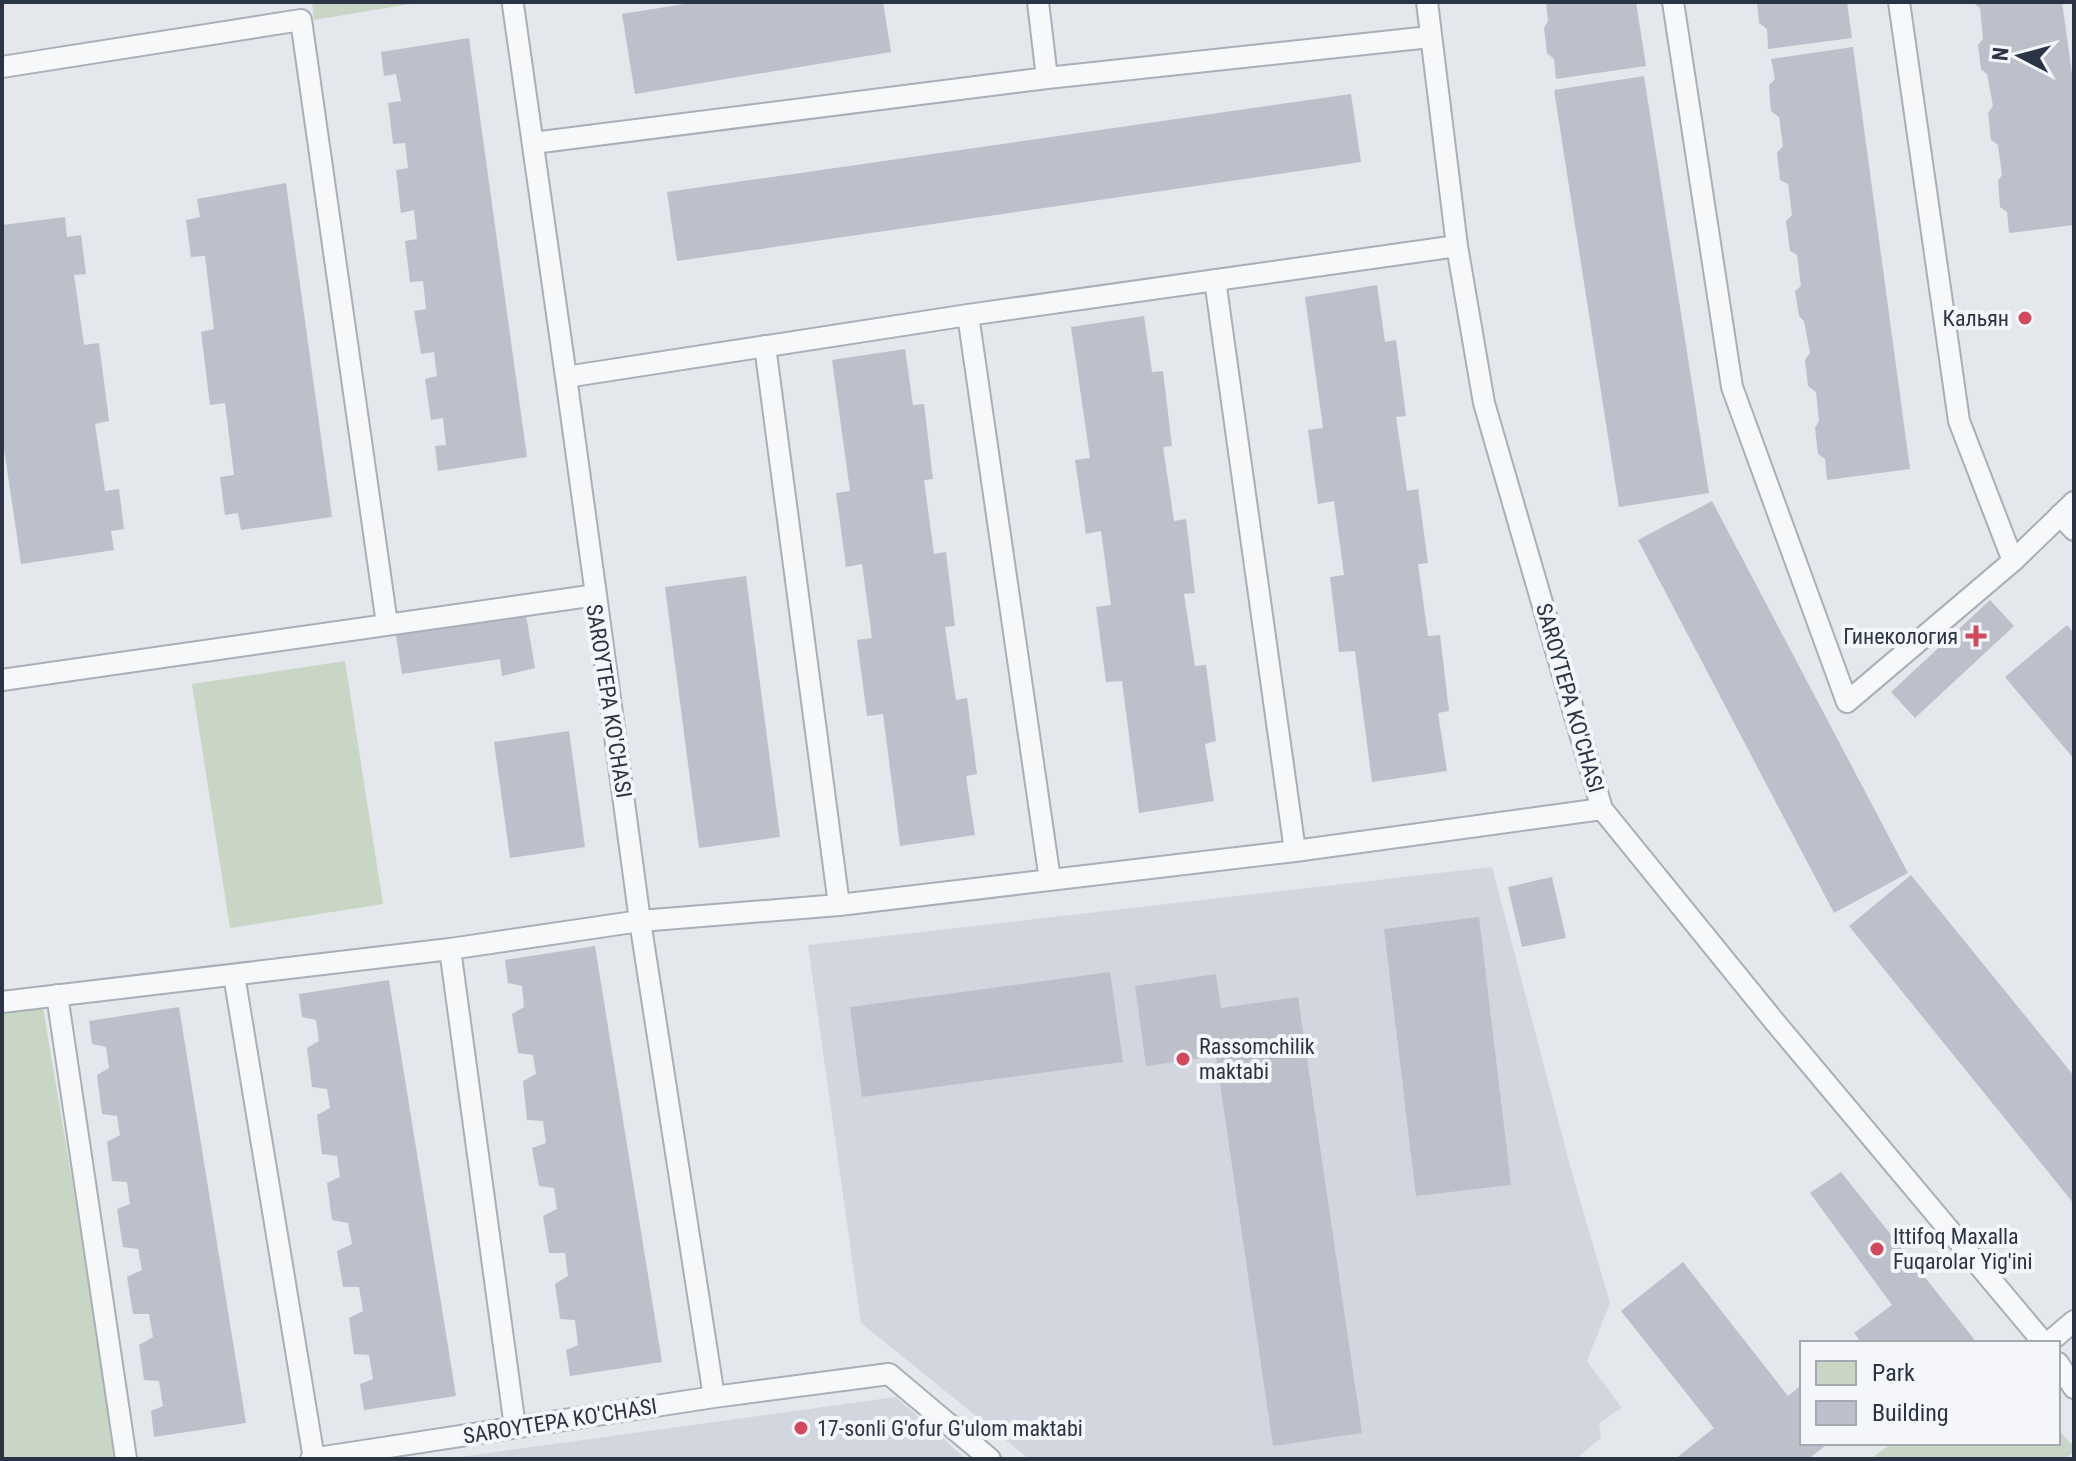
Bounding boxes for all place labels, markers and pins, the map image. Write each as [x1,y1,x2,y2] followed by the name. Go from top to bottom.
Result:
[1943,306,2009,331] place label: Кальян
[2016,309,2034,327] marker: Кальян
[1843,624,1958,649] place label: Гинекология
[1965,625,1987,647] marker: Гинекология
[1199,1034,1315,1084] place label: Rassomchilik maktabi
[1174,1050,1192,1068] marker: Rassomchilik maktabi
[1893,1224,2032,1274] place label: Ittifoq Maxalla Fuqarolar Yig'ini
[1868,1240,1886,1258] marker: Ittifoq Maxalla Fuqarolar Yig'ini
[817,1416,1083,1441] place label: 17-sonli G'ofur G'ulom maktabi
[792,1419,810,1437] marker: 17-sonli G'ofur G'ulom maktabi

